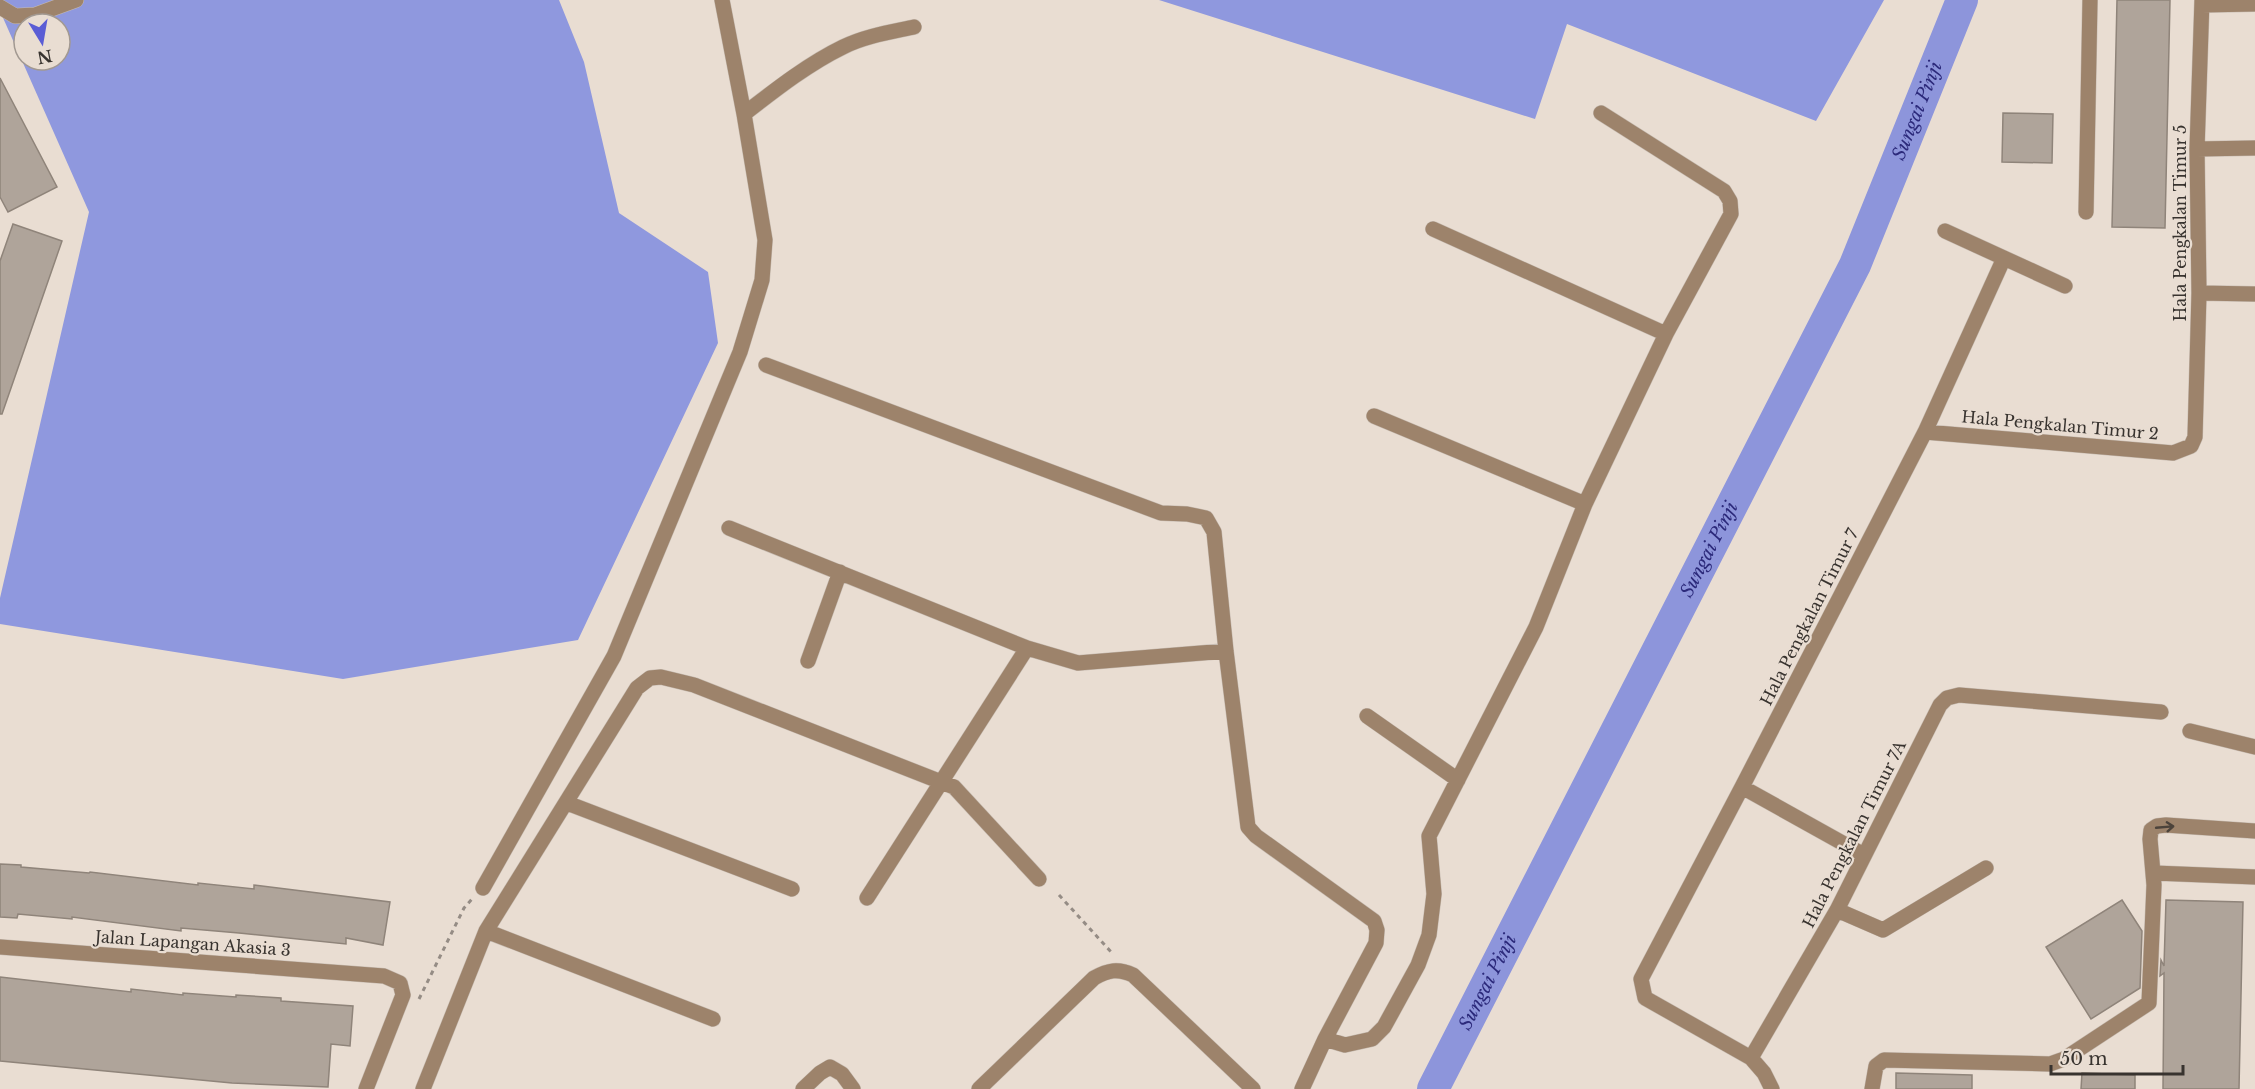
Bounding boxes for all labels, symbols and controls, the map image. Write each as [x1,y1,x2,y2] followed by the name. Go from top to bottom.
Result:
[12,12,72,72] north arrow
[36,45,54,68] text: N
[1887,58,1947,163] water label: Sungai Pinji
[2170,125,2190,321] street label: Hala Pengkalan Timur 5
[1961,406,2159,444] street label: Hala Pengkalan Timur 2
[1676,497,1743,601] water label: Sungai Pinji
[1756,524,1863,709] street label: Hala Pengkalan Timur 7
[1798,736,1910,931] street label: Hala Pengkalan Timur 7A
[2155,821,2174,832] one-way arrow
[93,926,291,960] street label: Jalan Lapangan Akasia 3
[1454,930,1522,1034] water label: Sungai Pinji
[2051,1038,2183,1076] scale bar
[2060,1048,2108,1070] text: 50 m

